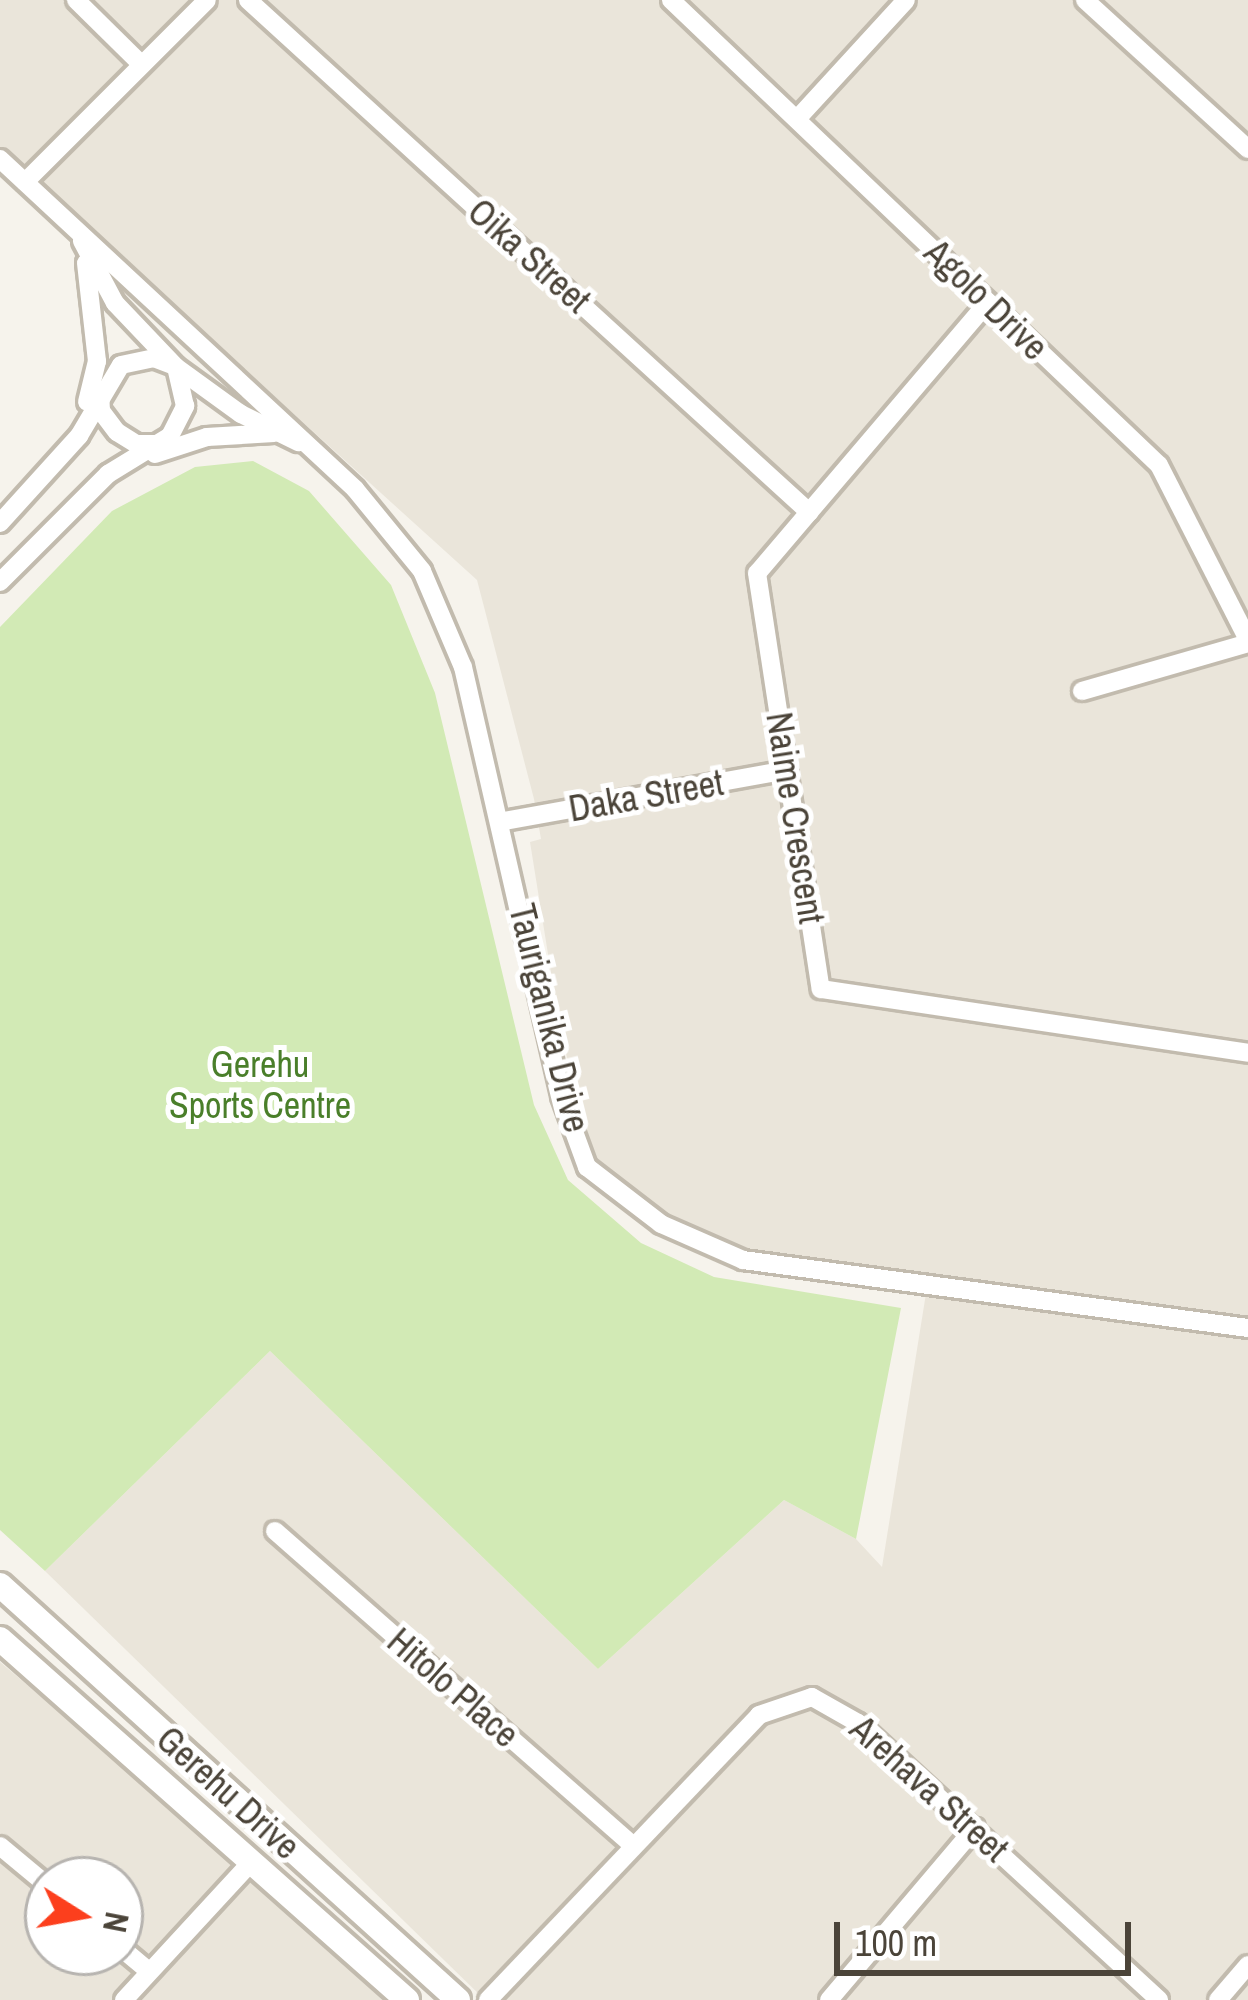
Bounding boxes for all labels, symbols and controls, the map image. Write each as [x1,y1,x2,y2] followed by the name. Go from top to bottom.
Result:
[459,190,599,322] street label: Oika Street
[916,231,1056,369] street label: Agolo Drive
[757,709,833,927] street label: Naime Crescent
[565,761,727,831] street label: Daka Street
[500,899,598,1137] street label: Tauriganika Drive
[169,1042,351,1127] park label: Gerehu Sports Centre
[379,1619,527,1757] street label: Hitolo Place
[841,1707,1017,1871] street label: Arehava Street
[148,1718,308,1868] street label: Gerehu Drive
[24,1856,144,1976] north arrow
[840,1898,1137,1972] scale bar
[93,1908,140,1936] text: N
[855,1919,937,1967] text: 100 m

